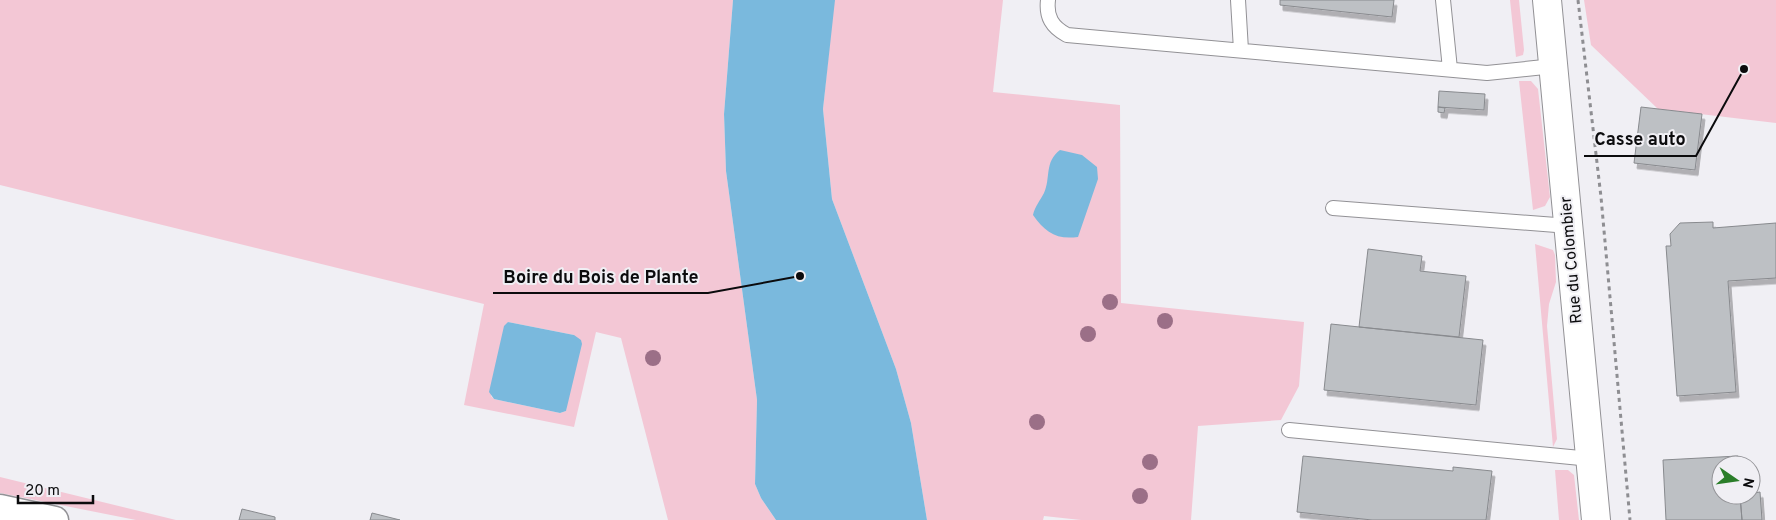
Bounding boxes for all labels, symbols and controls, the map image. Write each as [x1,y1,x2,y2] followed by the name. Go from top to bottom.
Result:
[1584,123,1696,156] callout: Casse auto
[1594,129,1686,152] text: Casse auto
[1556,196,1588,324] street label: Rue du Colombier
[493,260,708,293] callout: Boire du Bois de Plante
[503,267,699,290] text: Boire du Bois de Plante
[1711,455,1761,505] north arrow
[18,472,92,504] scale bar
[1738,476,1757,489] text: N
[25,482,60,501] text: 20 m

